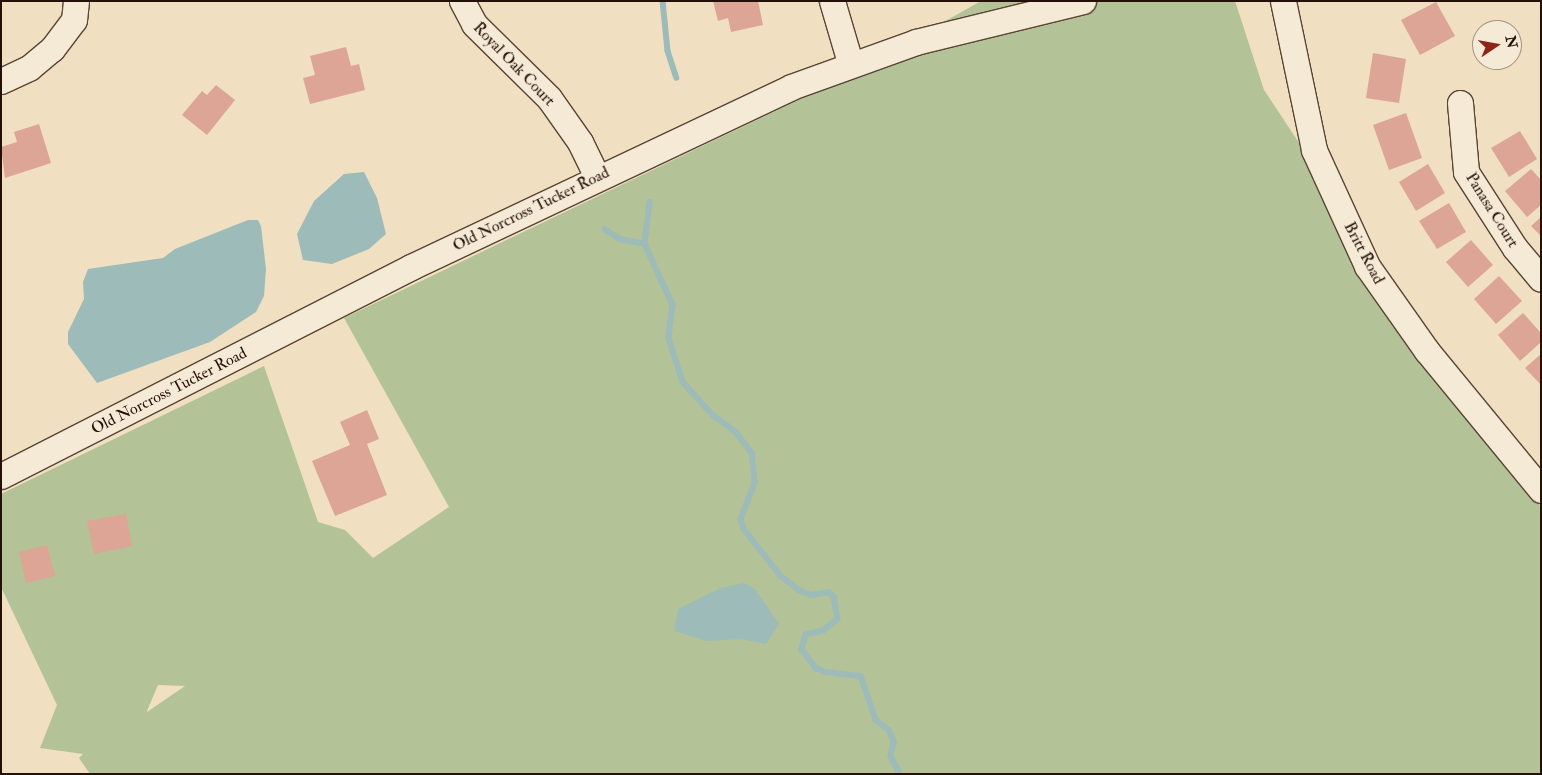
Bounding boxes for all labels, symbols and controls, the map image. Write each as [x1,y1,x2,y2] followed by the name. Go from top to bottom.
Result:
[469,18,559,110] street label: Royal Oak Court
[1472,20,1522,70] north arrow
[1502,34,1521,50] text: N
[449,163,613,255] street label: Old Norcross Tucker Road
[1461,169,1523,251] street label: Panasa Court
[1340,219,1388,287] street label: Britt Road
[88,343,250,439] street label: Old Norcross Tucker Road

